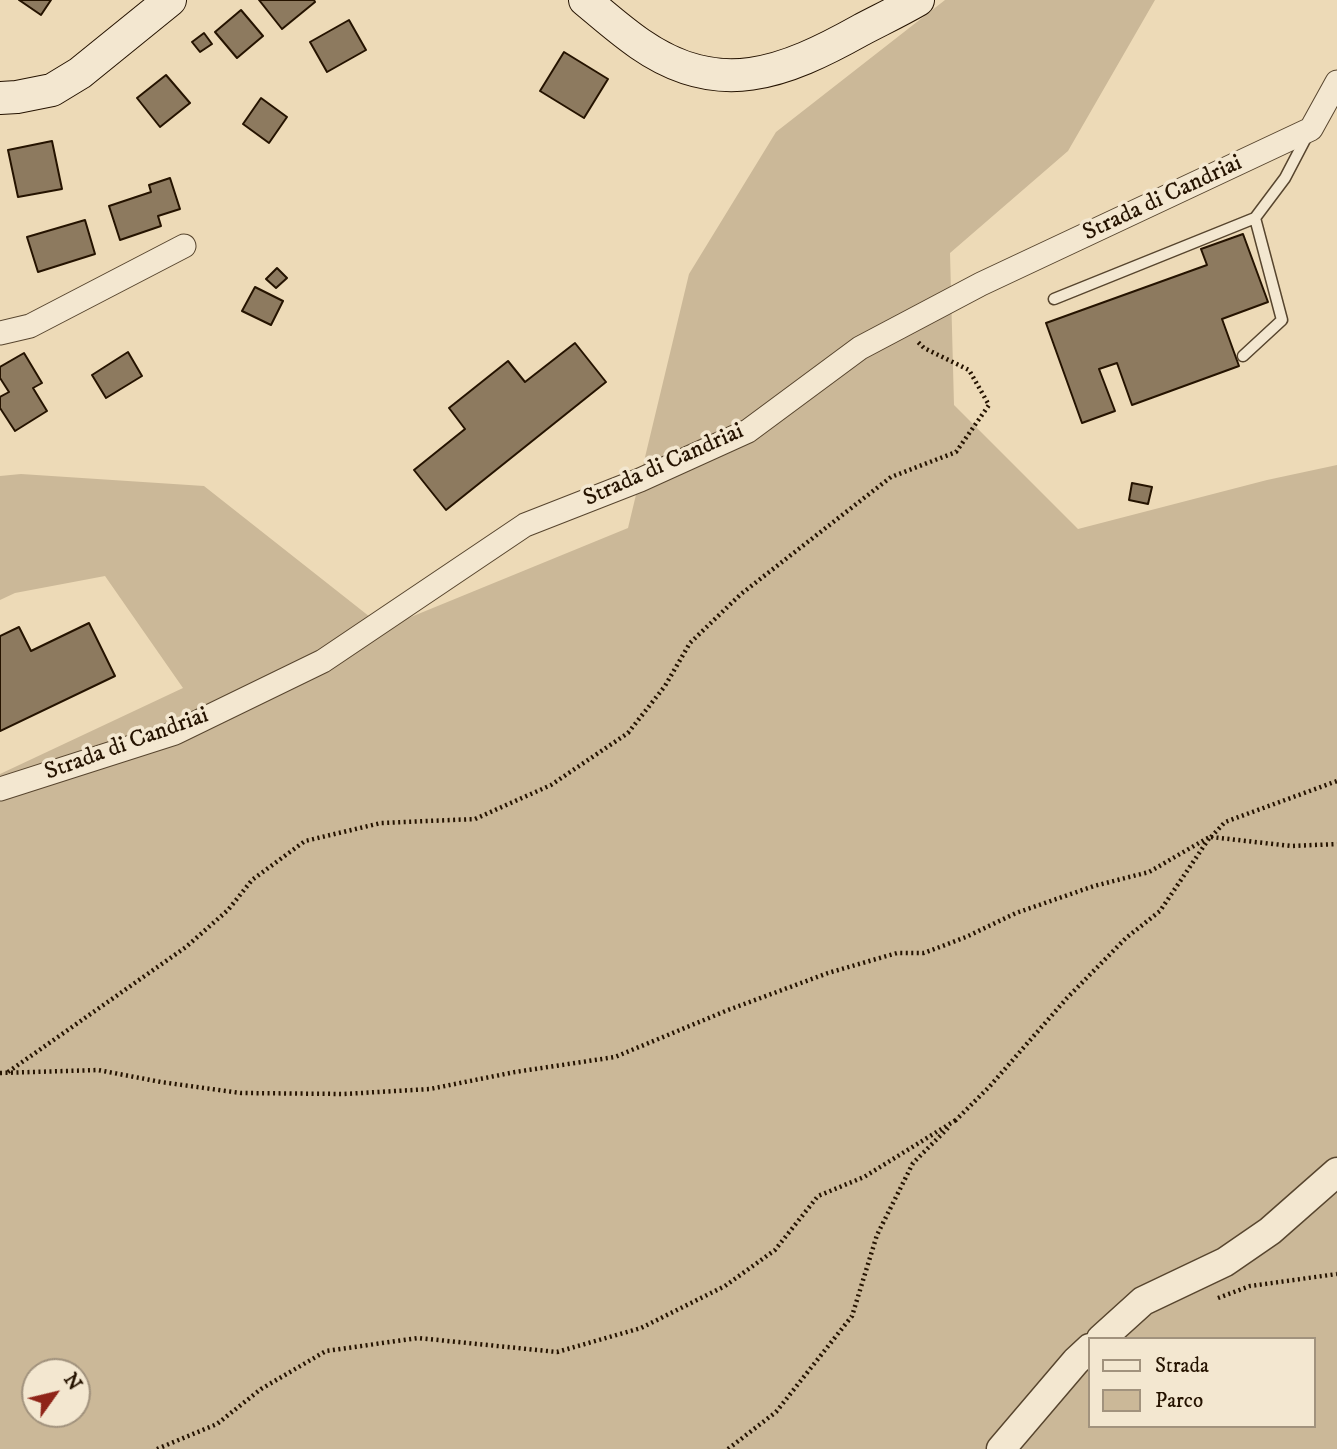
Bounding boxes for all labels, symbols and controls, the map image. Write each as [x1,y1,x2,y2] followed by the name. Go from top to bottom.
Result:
[1079,150,1247,248] street label: Strada di Candriai
[580,418,748,514] street label: Strada di Candriai
[41,702,213,788] street label: Strada di Candriai
[1088,1337,1316,1428] legend
[1155,1353,1209,1379] text: Strada
[21,1358,91,1428] north arrow
[58,1369,86,1395] text: N
[1155,1388,1203,1414] text: Parco

